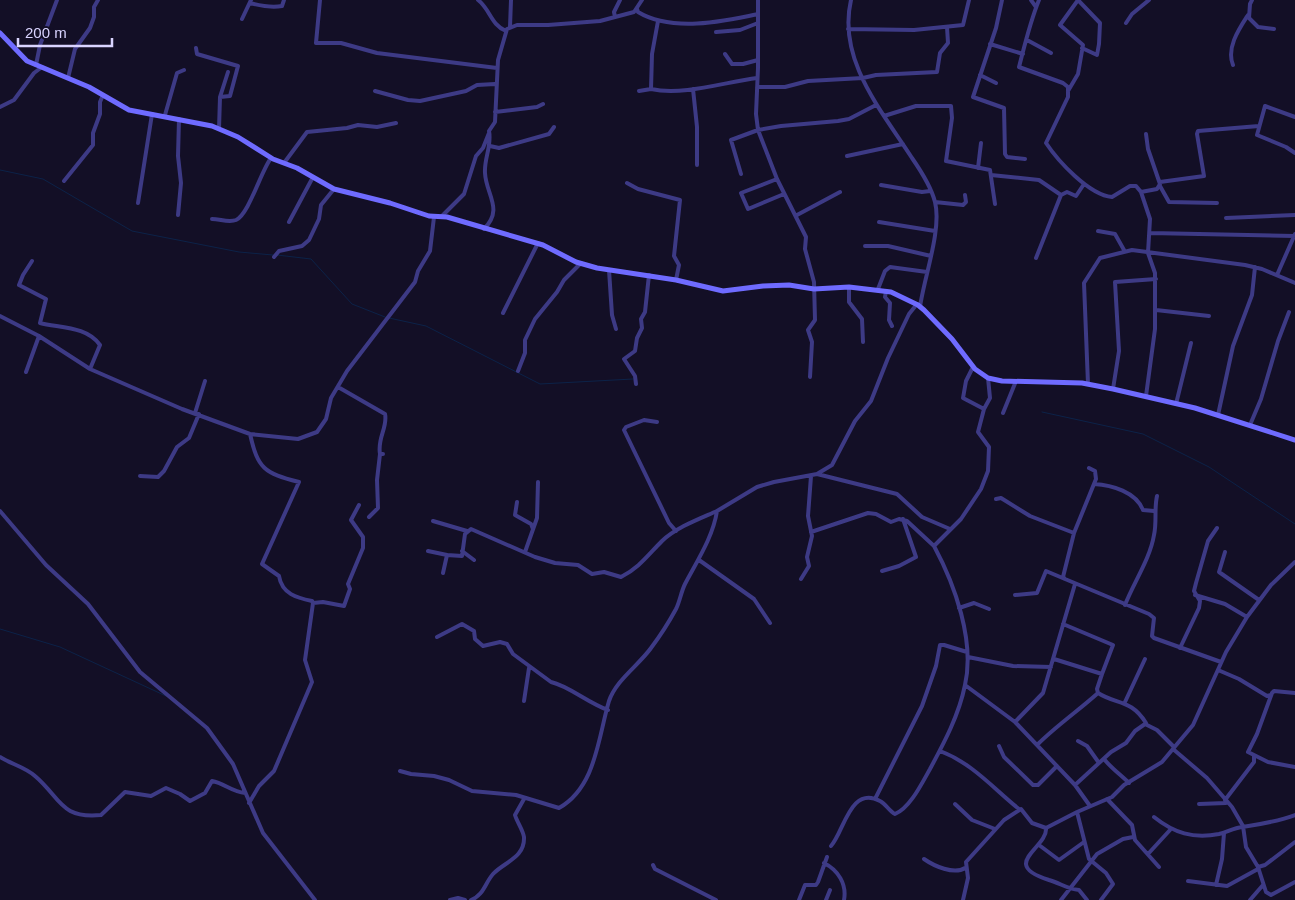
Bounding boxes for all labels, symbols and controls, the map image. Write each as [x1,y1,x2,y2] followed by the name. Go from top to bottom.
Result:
[18,15,111,47] scale bar
[25,24,67,41] text: 200 m

